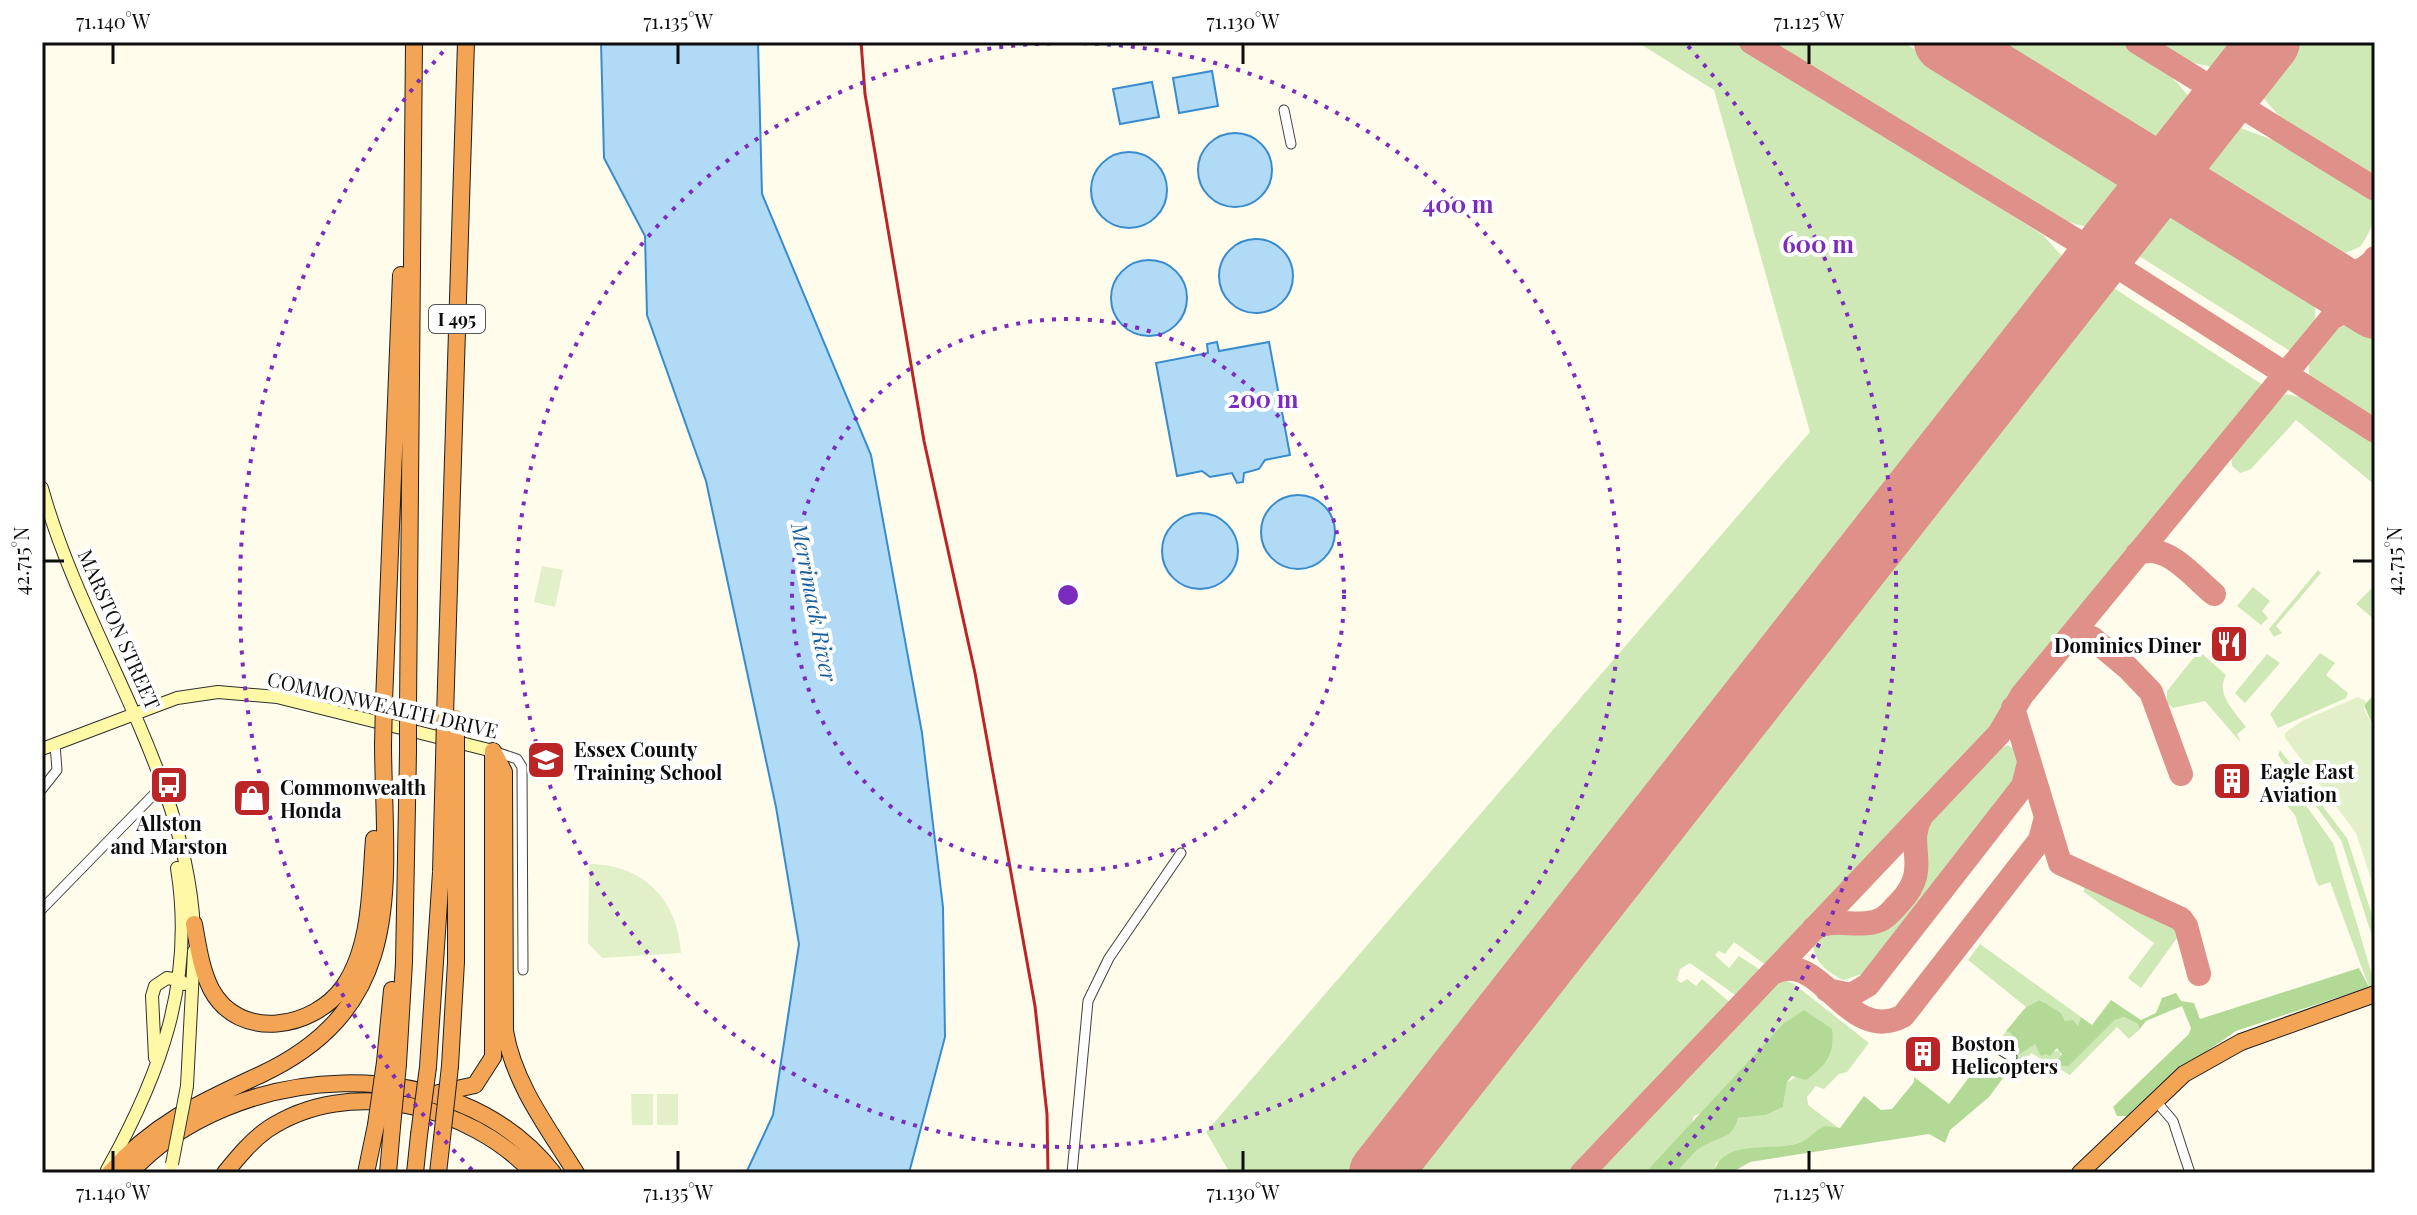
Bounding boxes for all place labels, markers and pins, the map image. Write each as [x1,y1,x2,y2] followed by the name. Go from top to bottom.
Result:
[1054,581,1082,609] centre of rings
[2208,623,2250,665] restaurant icon: Dominics Diner
[2054,631,2202,658] place label: Dominics Diner
[574,735,722,785] place label: Essex County Training School
[525,739,567,781] school or university icon: Essex County Training School
[2259,757,2355,807] place label: Eagle East Aviation
[2211,760,2253,802] building icon: Eagle East Aviation
[148,764,190,806] bus stop icon: Allston and Marston
[280,773,426,823] place label: Commonwealth Honda
[231,777,273,819] shop icon: Commonwealth Honda
[110,809,228,859] place label: Allston and Marston
[1951,1029,2058,1079] place label: Boston Helicopters
[1902,1033,1944,1075] building icon: Boston Helicopters

